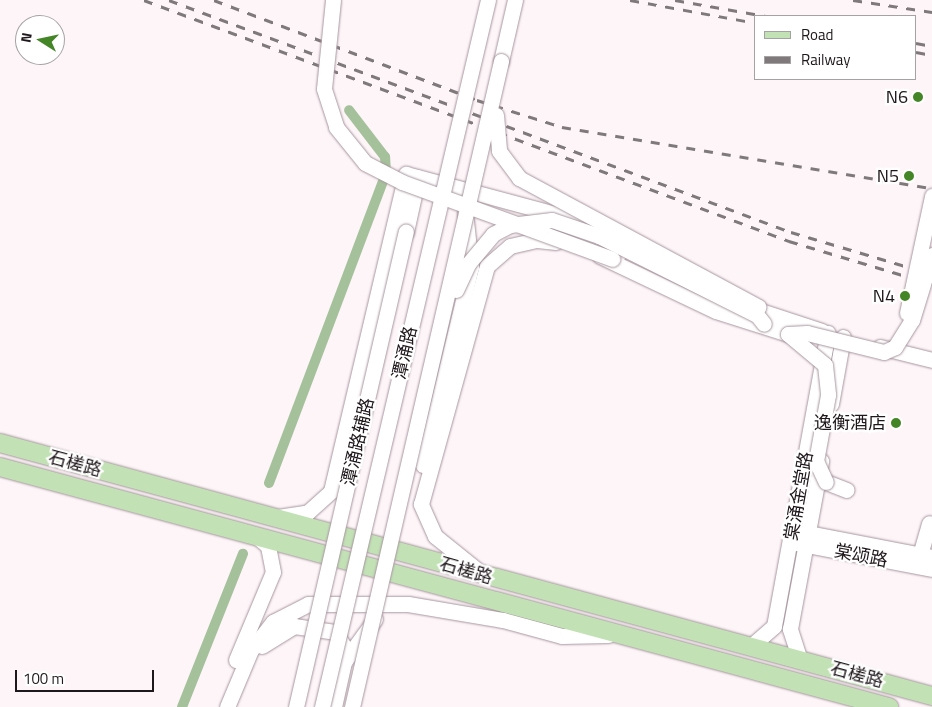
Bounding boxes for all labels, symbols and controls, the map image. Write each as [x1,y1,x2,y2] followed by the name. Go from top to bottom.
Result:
[15,15,65,65] north arrow
[754,15,917,80] legend
[801,23,833,46] text: Road
[15,31,37,44] text: N
[801,48,851,71] text: Railway
[886,86,908,108] place label: N6
[912,91,924,103] marker: N6
[877,165,899,187] place label: N5
[903,170,915,182] marker: N5
[873,285,895,307] place label: N4
[899,290,911,302] marker: N4
[388,324,422,382] street label: 潭涌路
[337,396,379,488] street label: 潭涌路辅路
[814,412,886,434] place label: 逸衡酒店
[890,417,902,429] marker: 逸衡酒店
[46,447,104,481] street label: 石槎路
[781,450,817,542] street label: 棠涌金堂路
[832,540,890,572] street label: 棠颂路
[437,553,495,589] street label: 石槎路
[828,658,886,692] street label: 石槎路
[18,660,156,692] scale bar
[23,667,64,690] text: 100 m

